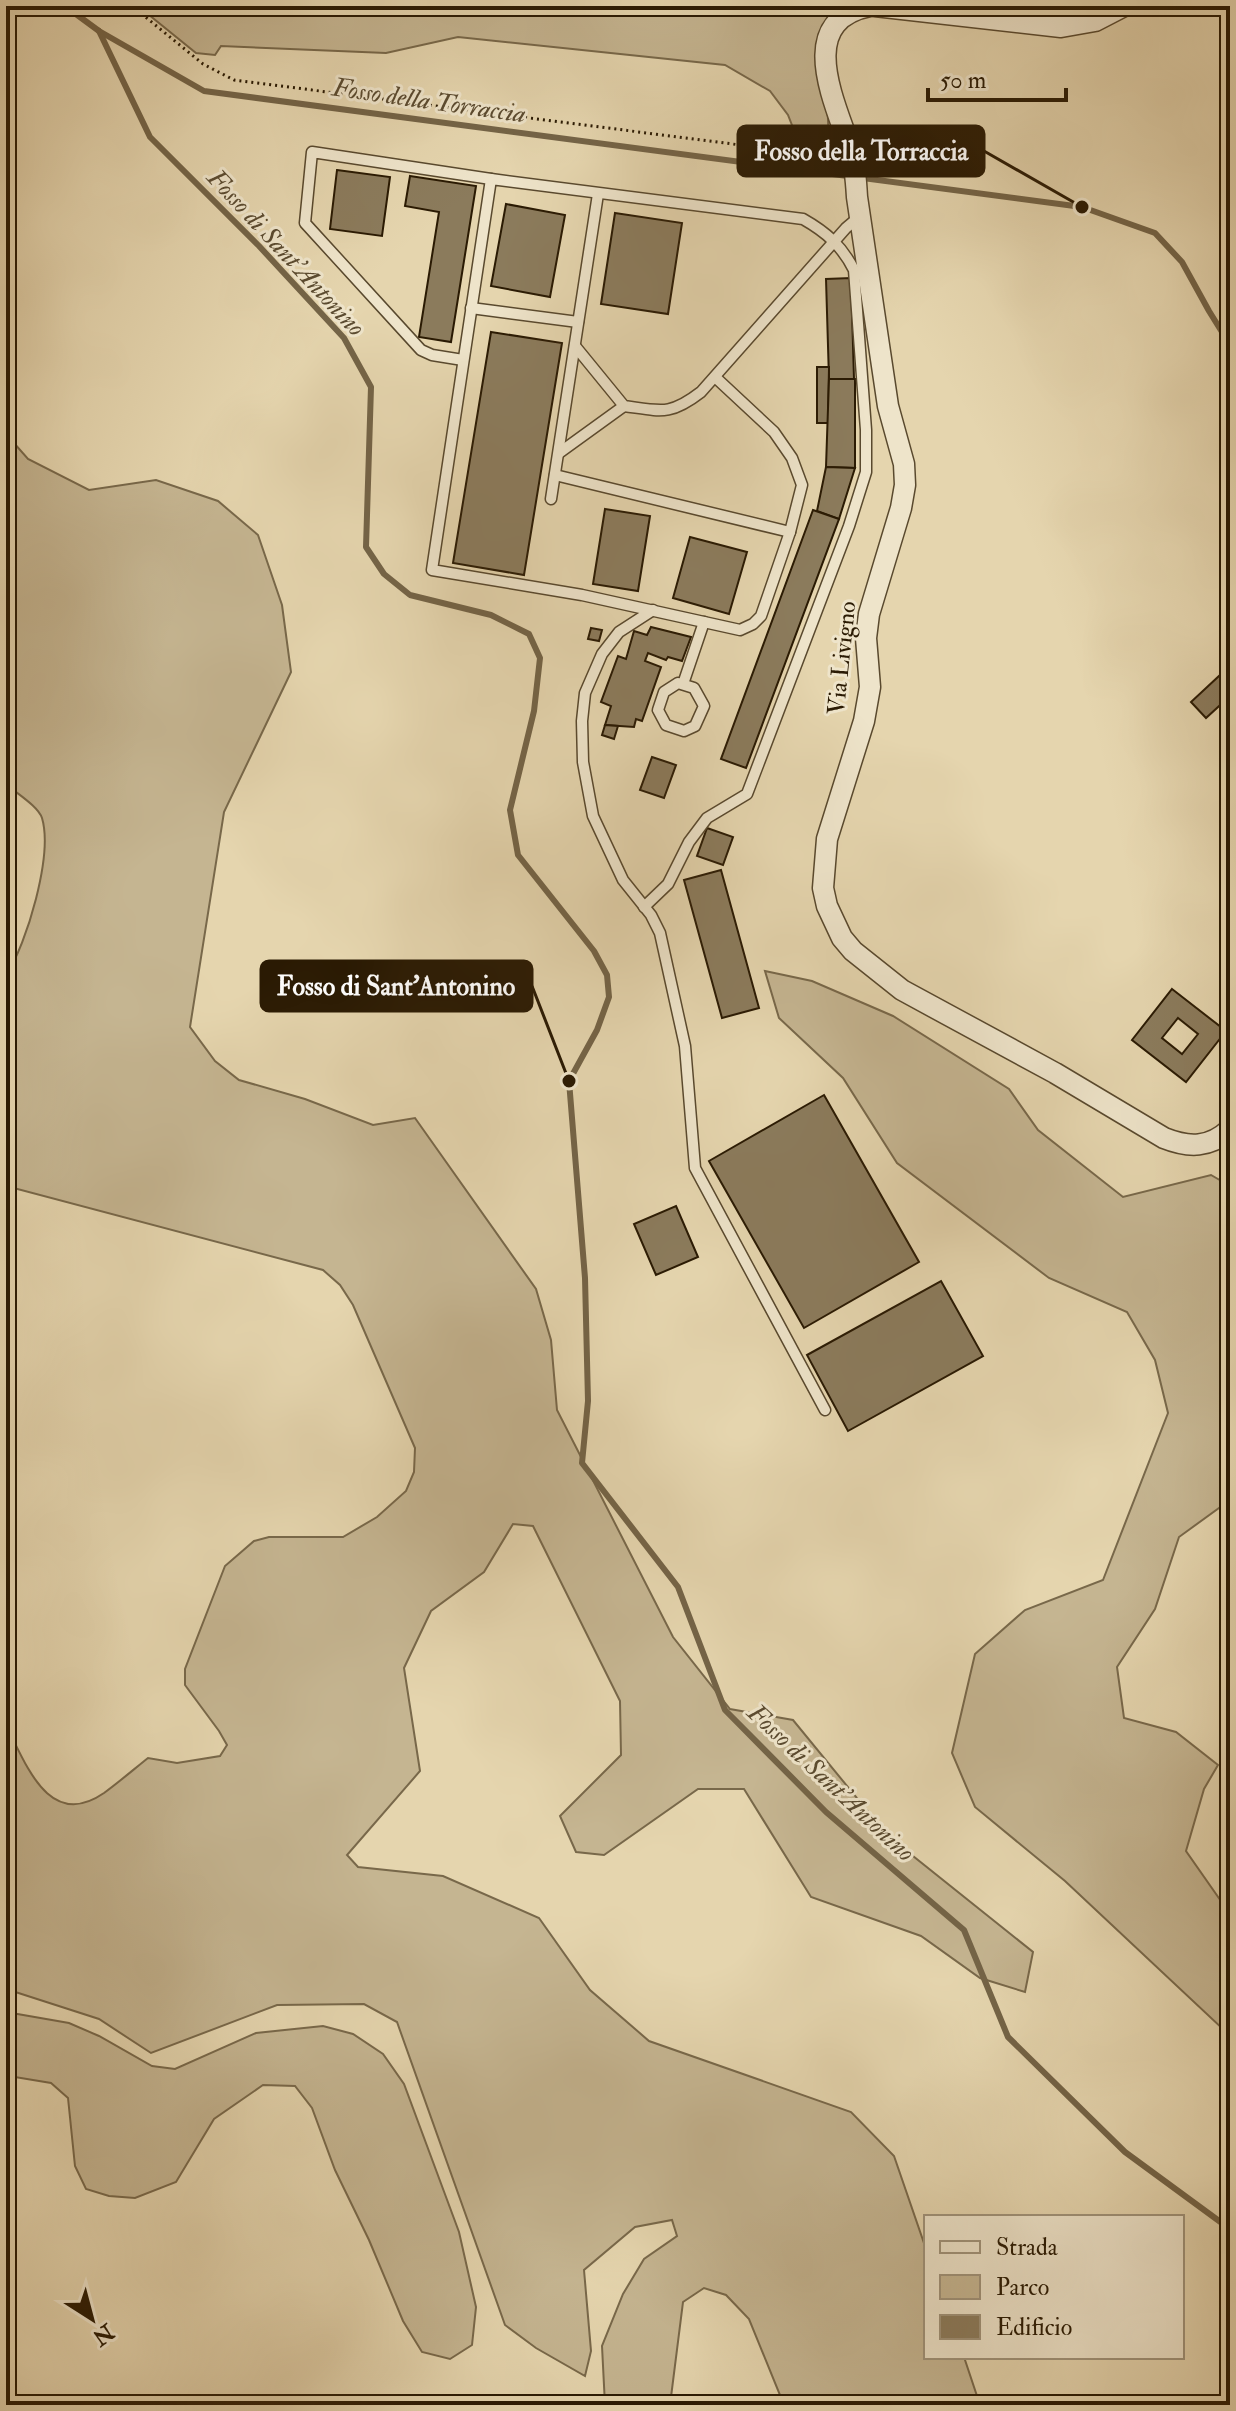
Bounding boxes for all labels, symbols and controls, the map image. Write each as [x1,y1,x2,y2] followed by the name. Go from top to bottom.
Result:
[928,52,1066,102] scale bar
[940,65,987,96] text: 50 m
[328,71,528,130] water label: Fosso della Torraccia
[738,126,984,176] callout: Fosso della Torraccia
[754,136,969,168] text: Fosso della Torraccia
[199,161,372,343] water label: Fosso di Sant'Antonino
[821,600,863,716] street label: Via Livigno
[261,961,532,1011] callout: Fosso di Sant'Antonino
[277,971,516,1003] text: Fosso di Sant'Antonino
[739,1696,921,1869] water label: Fosso di Sant'Antonino
[924,2215,1184,2359] legend
[996,2232,1059,2263] text: Strada
[996,2272,1049,2303] text: Parco
[52,2279,132,2359] north arrow
[996,2312,1072,2343] text: Edificio
[87,2317,120,2352] text: N

